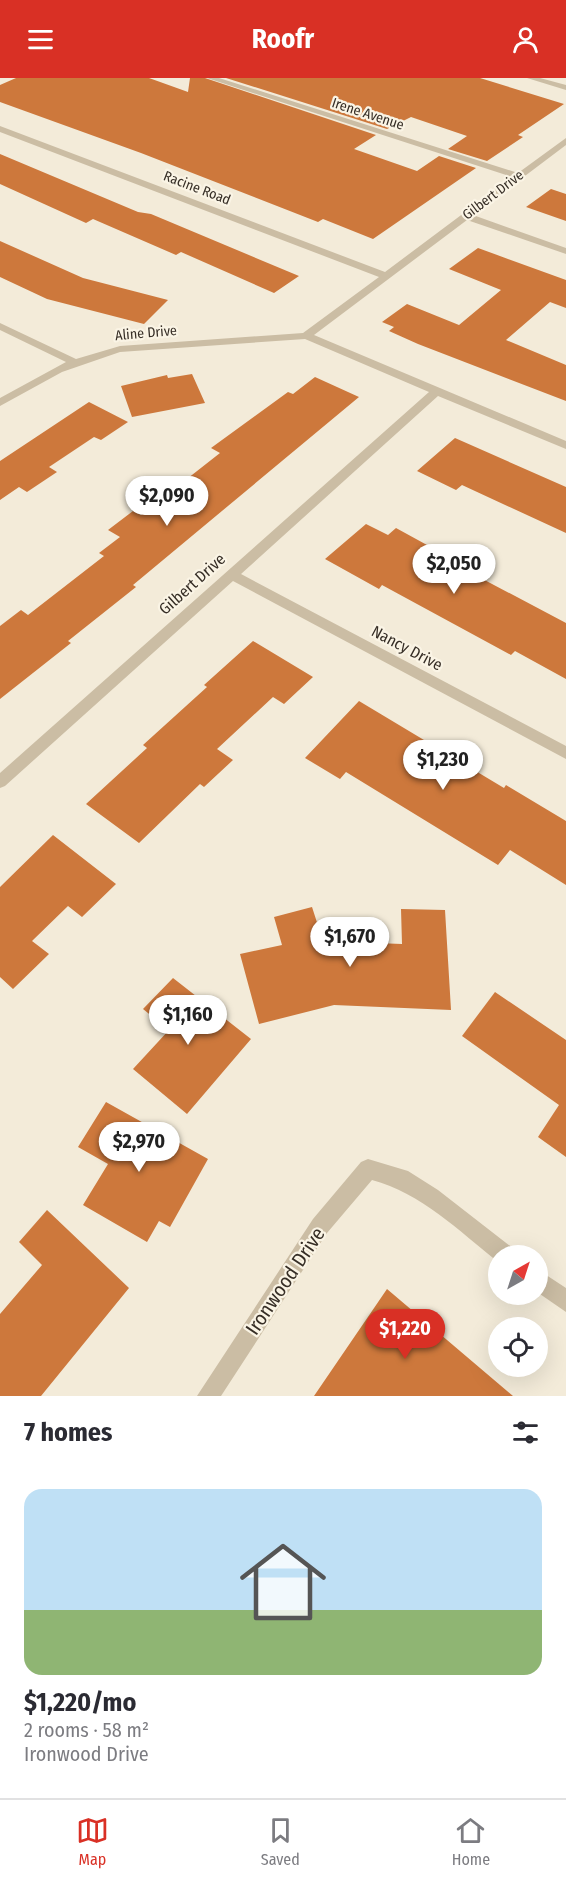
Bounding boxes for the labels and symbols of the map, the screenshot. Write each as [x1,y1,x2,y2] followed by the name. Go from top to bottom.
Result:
[330,94,406,134] street label: Irene Avenue
[459,166,527,223] street label: Gilbert Drive
[161,167,233,209] street label: Racine Road
[114,322,178,344] street label: Aline Drive
[118,476,216,527] pin: $2,090
[405,544,503,595] pin: $2,050
[155,549,229,619] street label: Gilbert Drive
[368,621,446,675] street label: Nancy Drive
[394,740,492,791] pin: $1,230
[301,917,399,968] pin: $1,670
[139,995,237,1046] pin: $1,160
[90,1122,188,1173] pin: $2,970
[240,1223,330,1339] street label: Ironwood Drive
[488,1245,548,1305] north arrow
[356,1309,454,1360] pin: $1,220

